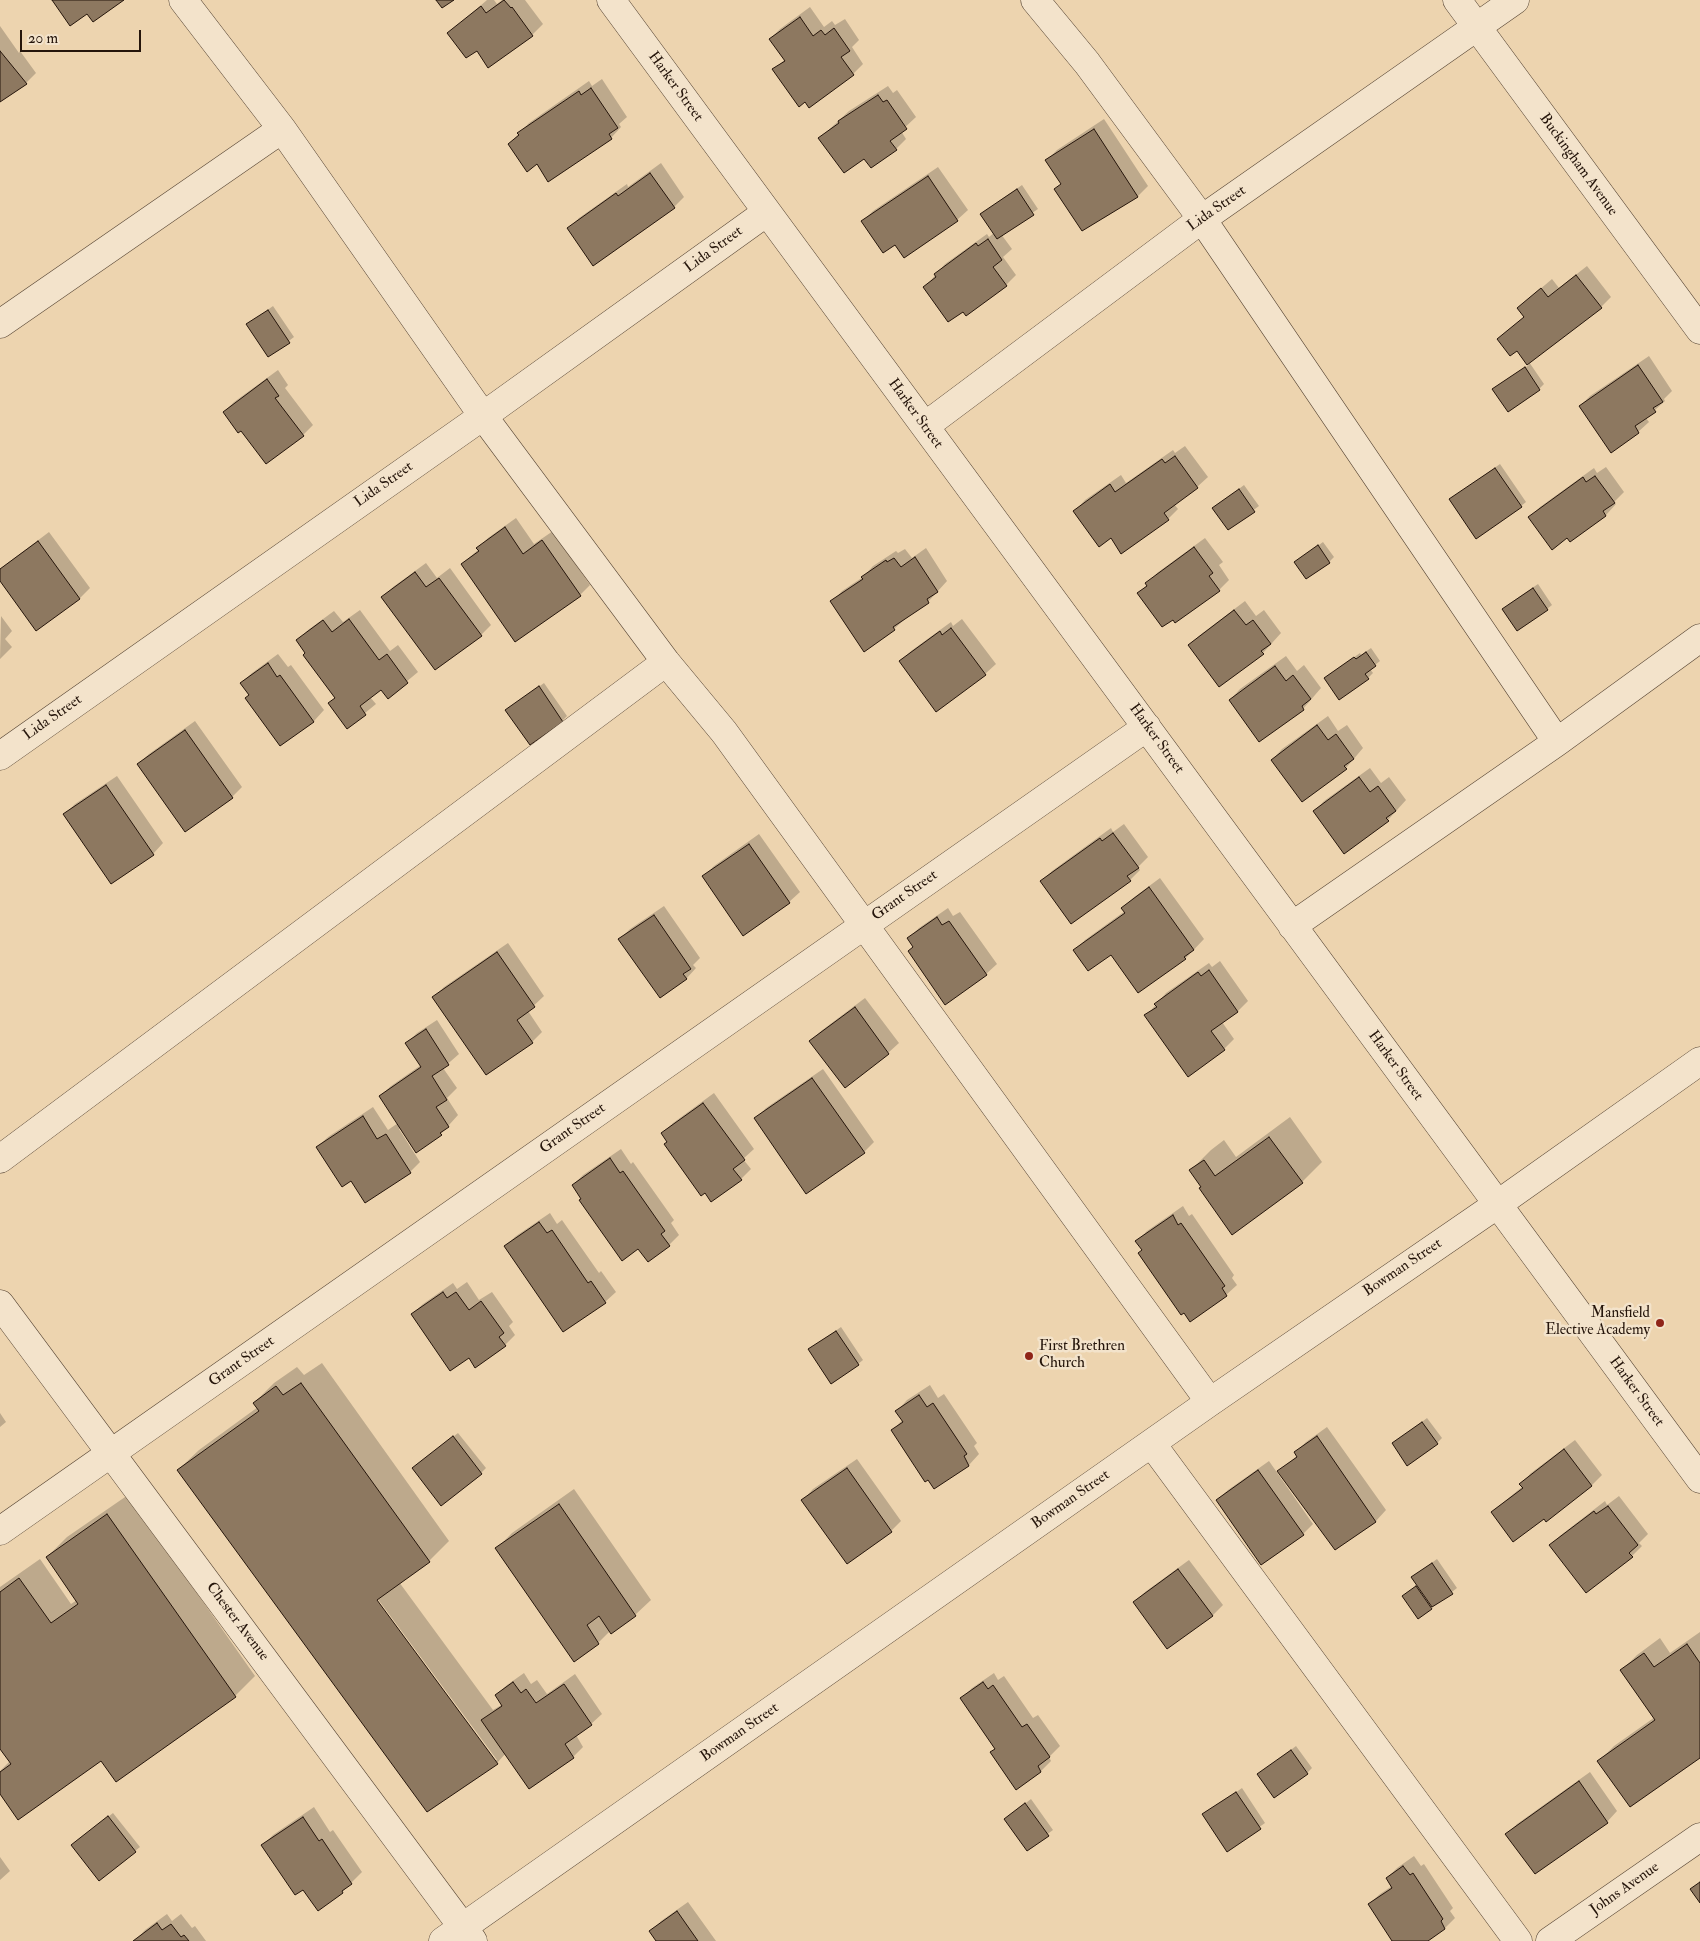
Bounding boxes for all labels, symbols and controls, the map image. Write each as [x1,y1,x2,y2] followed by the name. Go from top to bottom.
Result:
[22,20,144,52] scale bar
[28,29,58,48] text: 20 m
[644,48,706,126] street label: Harker Street
[1535,110,1621,220] street label: Buckingham Avenue
[1184,182,1250,236] street label: Lida Street
[681,223,747,277] street label: Lida Street
[884,375,946,453] street label: Harker Street
[351,458,417,512] street label: Lida Street
[20,691,86,745] street label: Lida Street
[1125,700,1187,778] street label: Harker Street
[869,867,941,925] street label: Grant Street
[1364,1027,1426,1105] street label: Harker Street
[537,1100,609,1158] street label: Grant Street
[1360,1235,1446,1301] street label: Bowman Street
[1545,1305,1650,1340] place label: Mansfield Elective Academy
[1654,1317,1666,1329] marker: Mansfield Elective Academy
[206,1333,278,1391] street label: Grant Street
[1039,1338,1125,1373] place label: First Brethren Church
[1023,1350,1035,1362] marker: First Brethren Church
[1605,1353,1667,1431] street label: Harker Street
[1029,1467,1113,1533] street label: Bowman Street
[202,1579,272,1665] street label: Chester Avenue
[698,1700,782,1766] street label: Bowman Street
[1587,1859,1663,1919] street label: Johns Avenue

